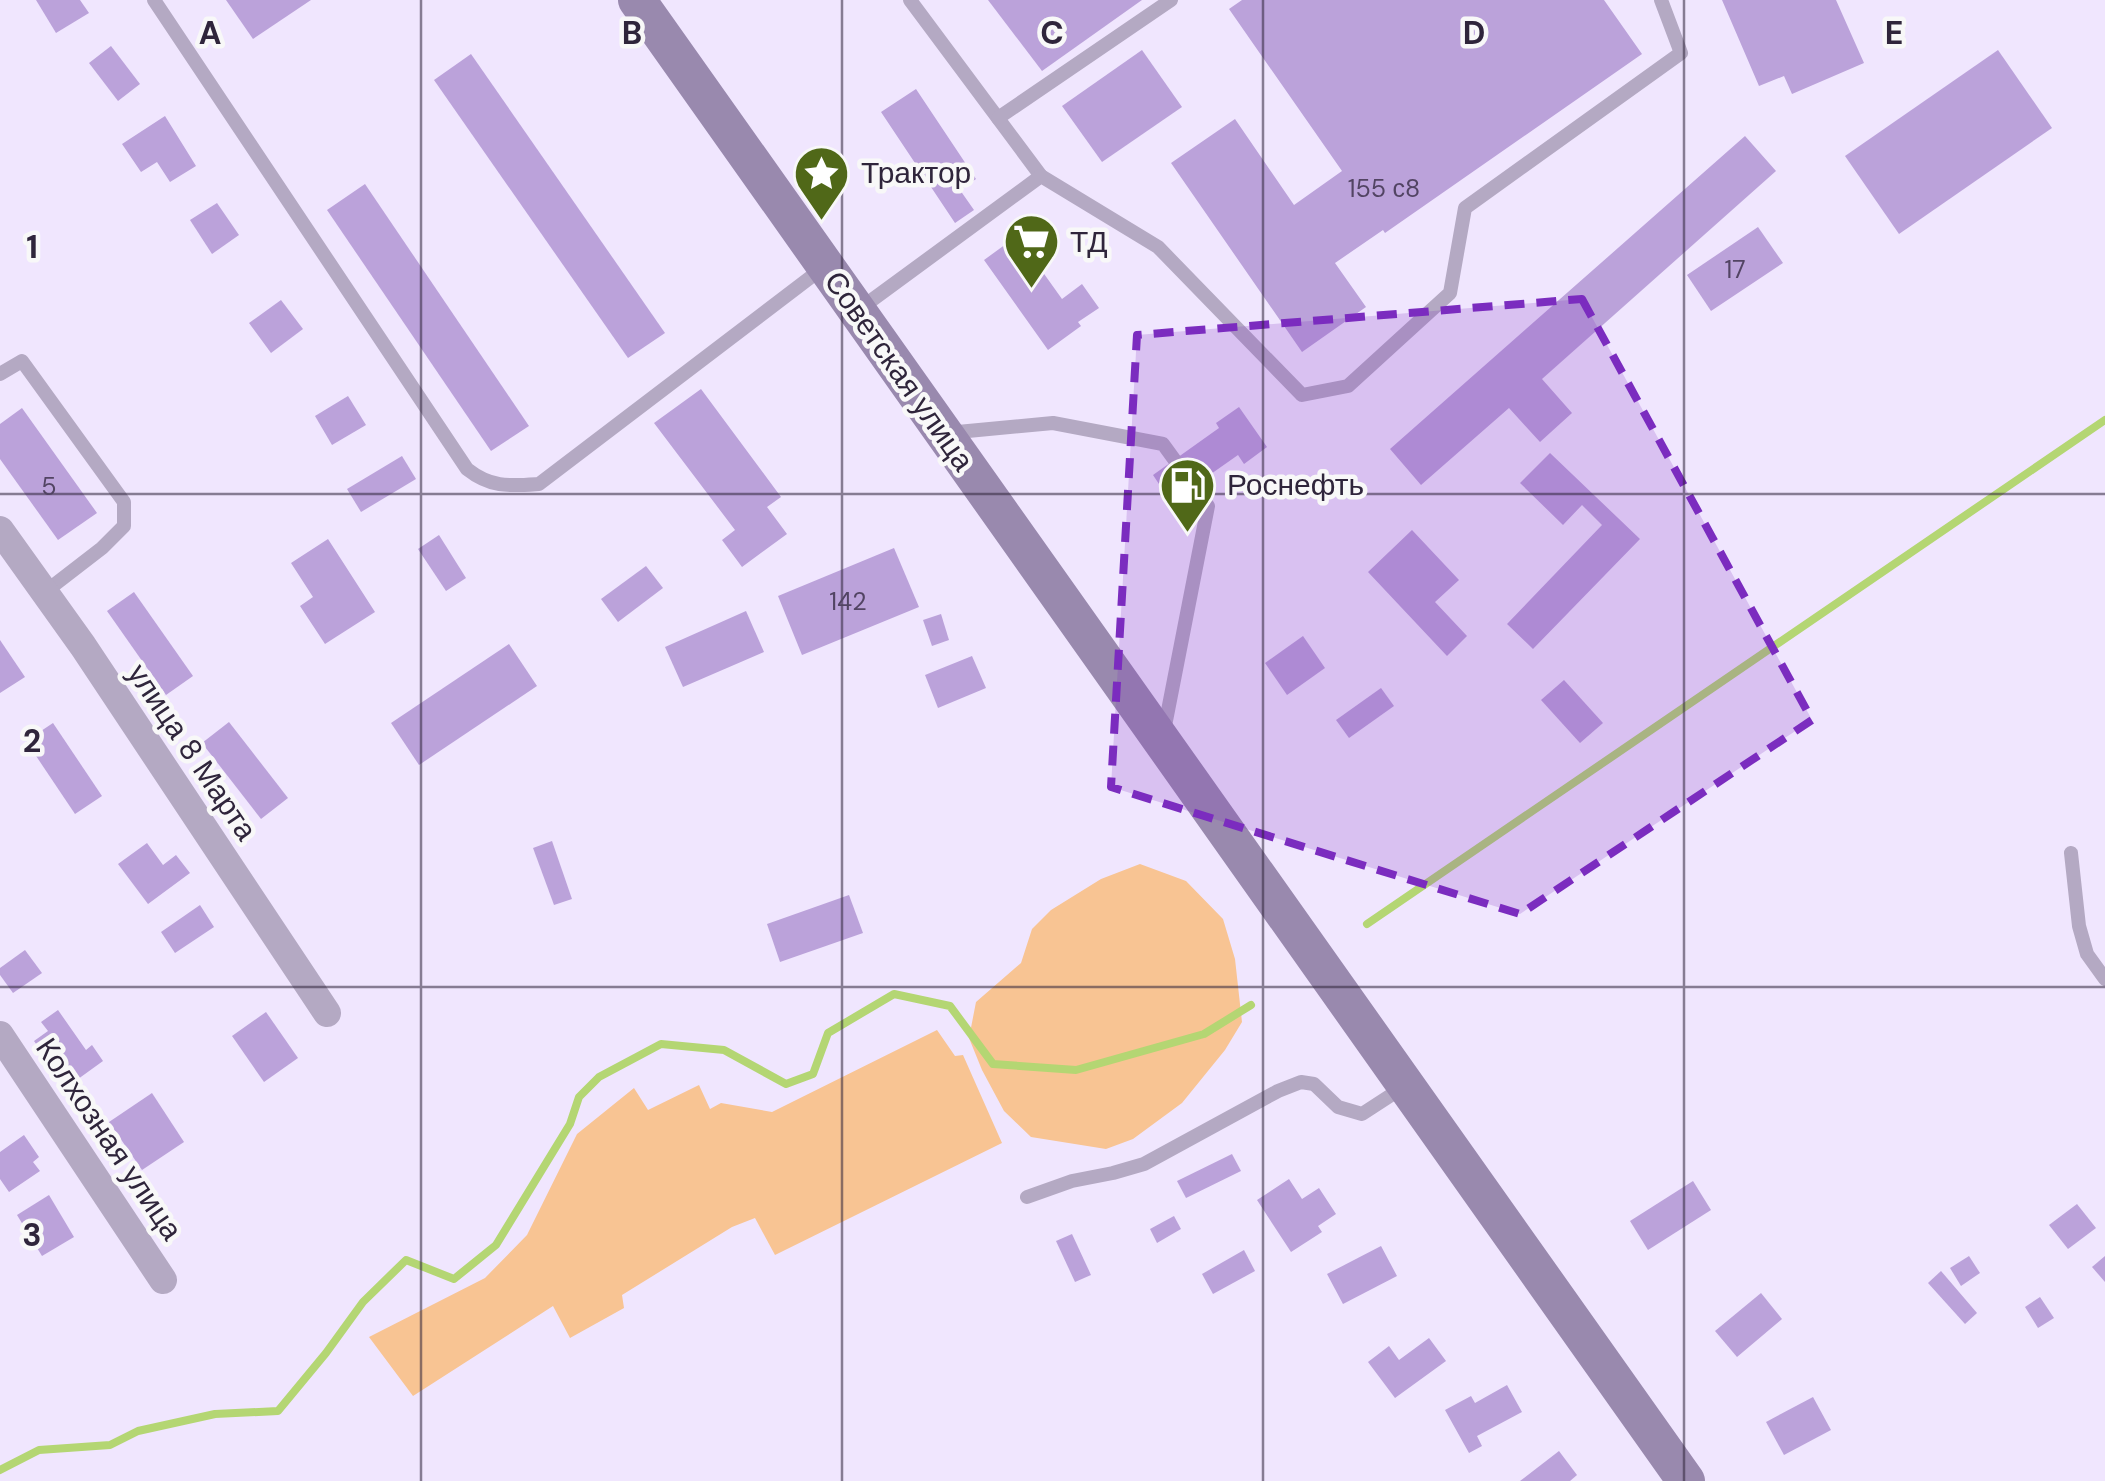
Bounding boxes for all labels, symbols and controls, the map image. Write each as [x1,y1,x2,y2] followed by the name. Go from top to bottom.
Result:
[199,12,221,54] text: A
[622,12,642,54] text: B
[1040,12,1064,54] text: C
[1463,12,1485,54] text: D
[1885,12,1903,54] text: E
[792,143,852,222] place icon: Трактор
[861,153,971,192] place label: Трактор
[1348,172,1420,205] house number: 155 с8
[1001,212,1061,291] supermarket icon: ТД
[1070,222,1108,261] place label: ТД
[26,226,38,268] text: 1
[1724,253,1746,286] house number: 17
[816,263,983,478] street label: Советская улица
[1158,455,1218,534] fuel station icon: Роснефть
[1227,465,1364,504] place label: Роснефть
[41,470,57,503] house number: 5
[829,585,867,618] house number: 142
[119,656,266,848] street label: улица 8 Марта
[23,720,41,762] text: 2
[27,1030,192,1248] street label: Колхозная улица
[22,1214,42,1256] text: 3

